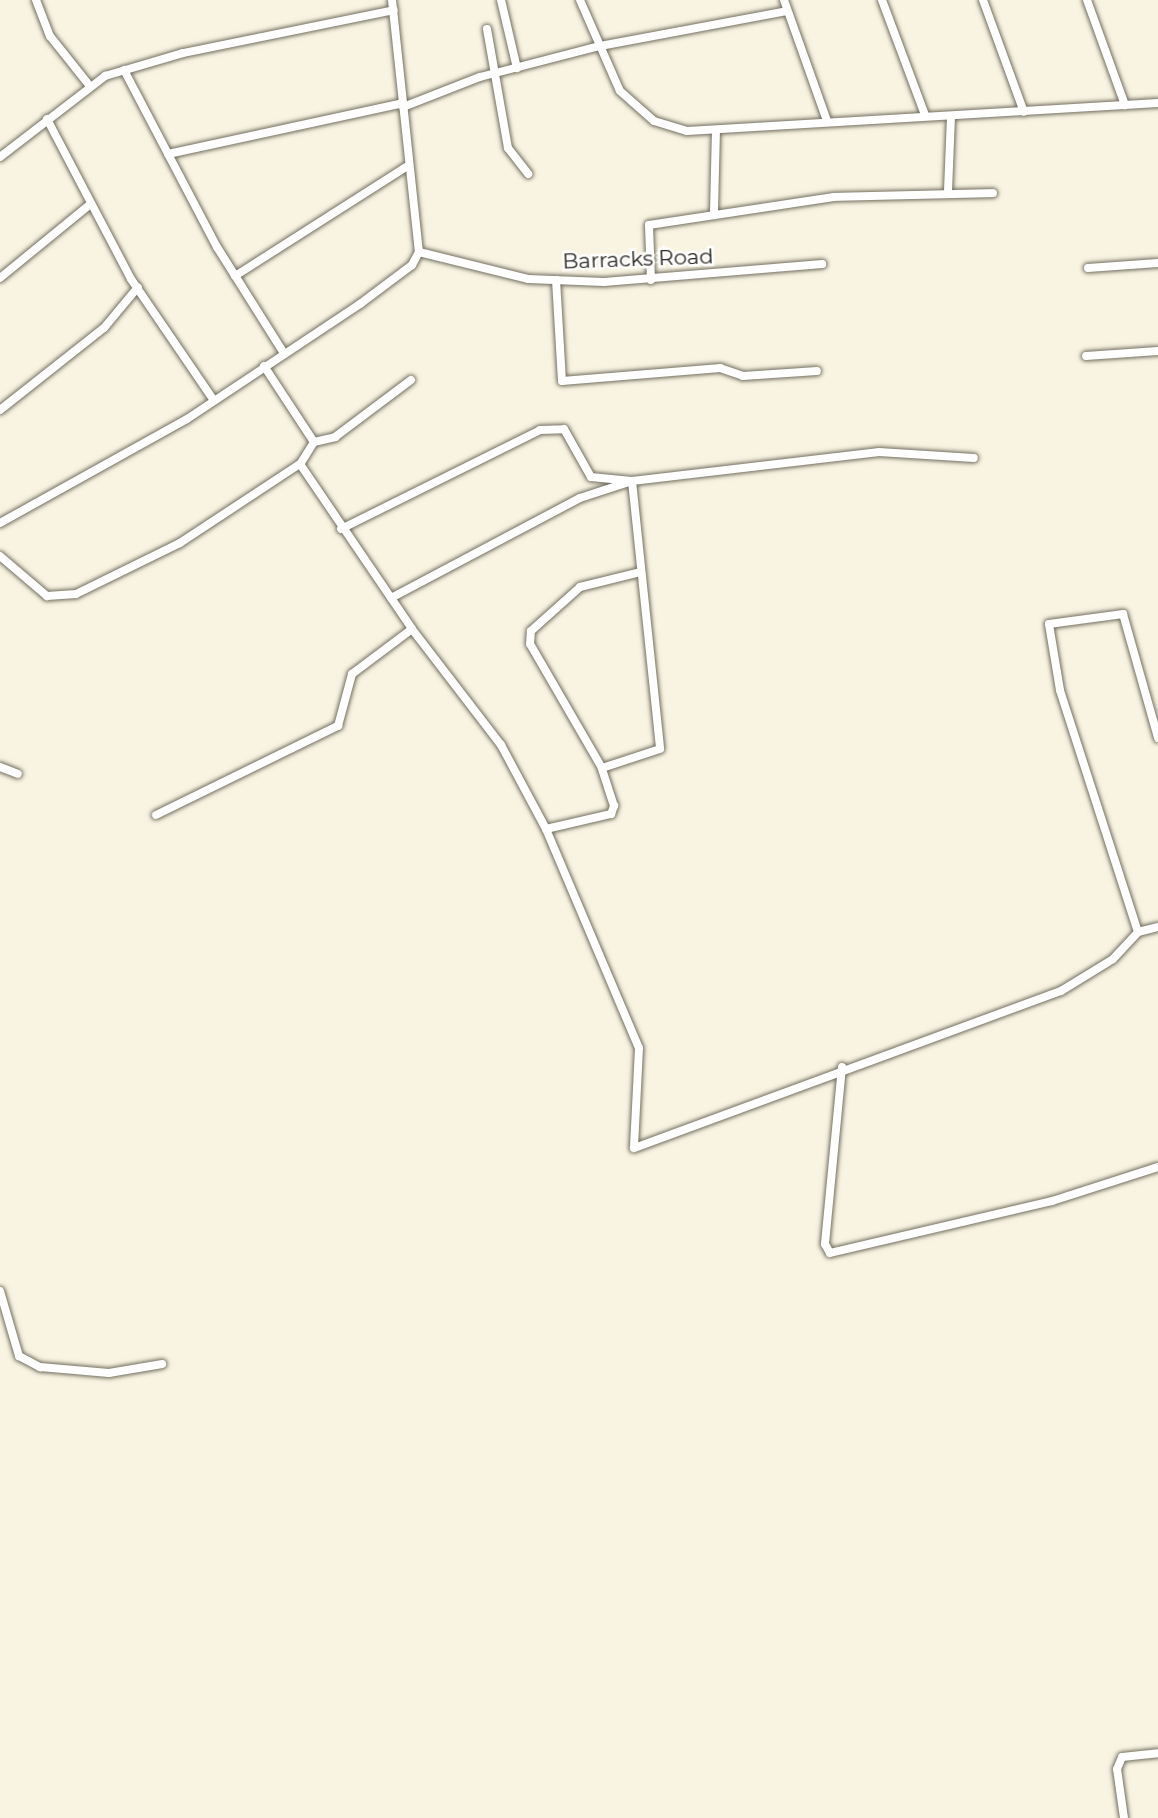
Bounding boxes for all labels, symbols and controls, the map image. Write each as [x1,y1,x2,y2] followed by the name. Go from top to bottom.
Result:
[562,244,714,274] street label: Barracks Road

